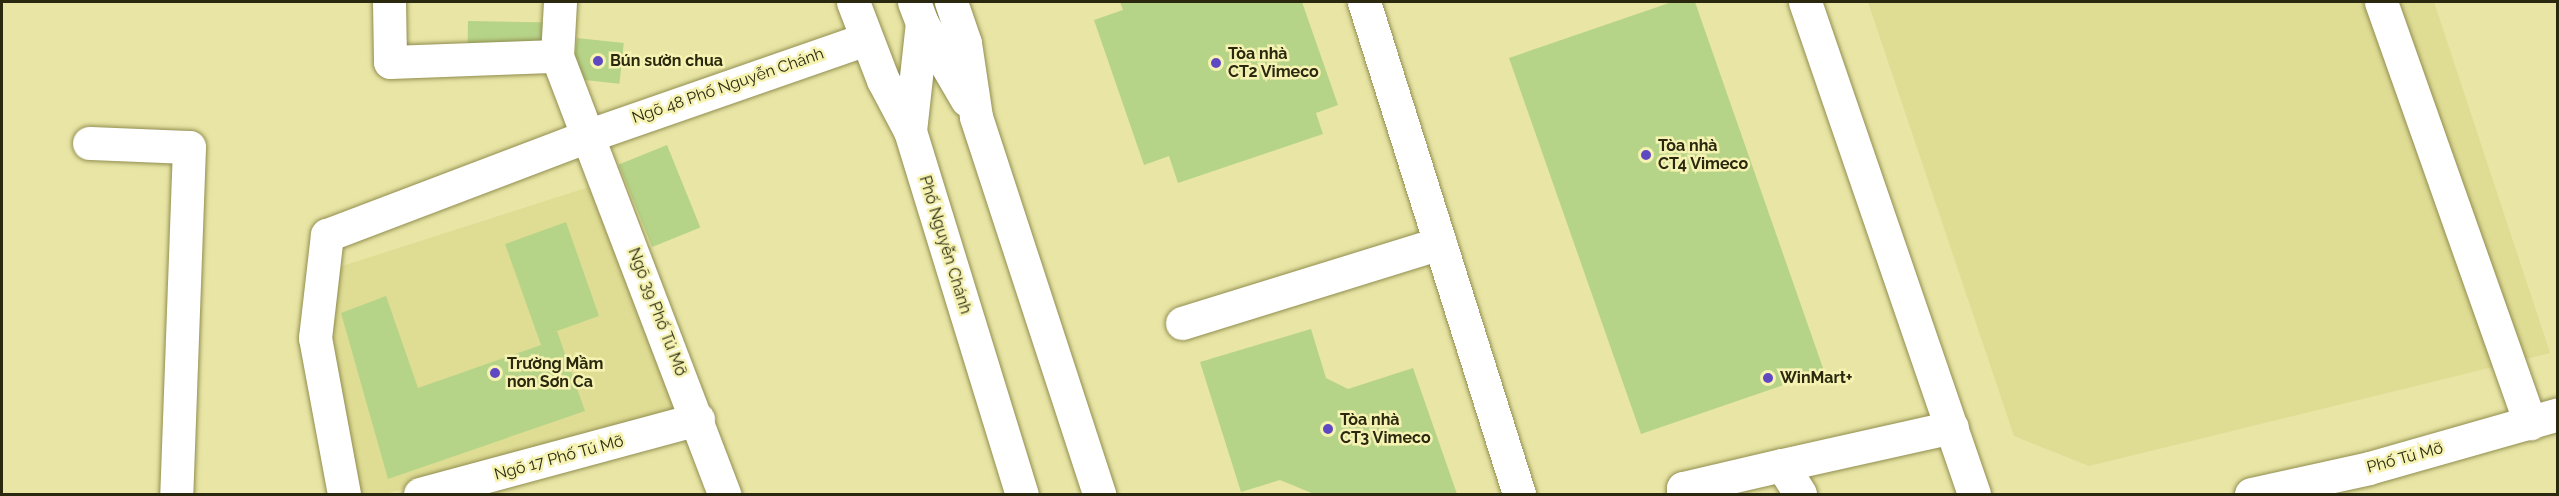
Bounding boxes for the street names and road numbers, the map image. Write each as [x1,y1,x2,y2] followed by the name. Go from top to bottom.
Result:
[630,44,826,128] street label: Ngõ 48 Phố Nguyễn Chánh
[915,174,975,316] street label: Phố Nguyễn Chánh
[624,245,690,379] street label: Ngõ 39 Phố Tú Mỡ
[492,431,626,485] street label: Ngõ 17 Phố Tú Mỡ
[2365,439,2445,477] street label: Phố Tú Mỡ

